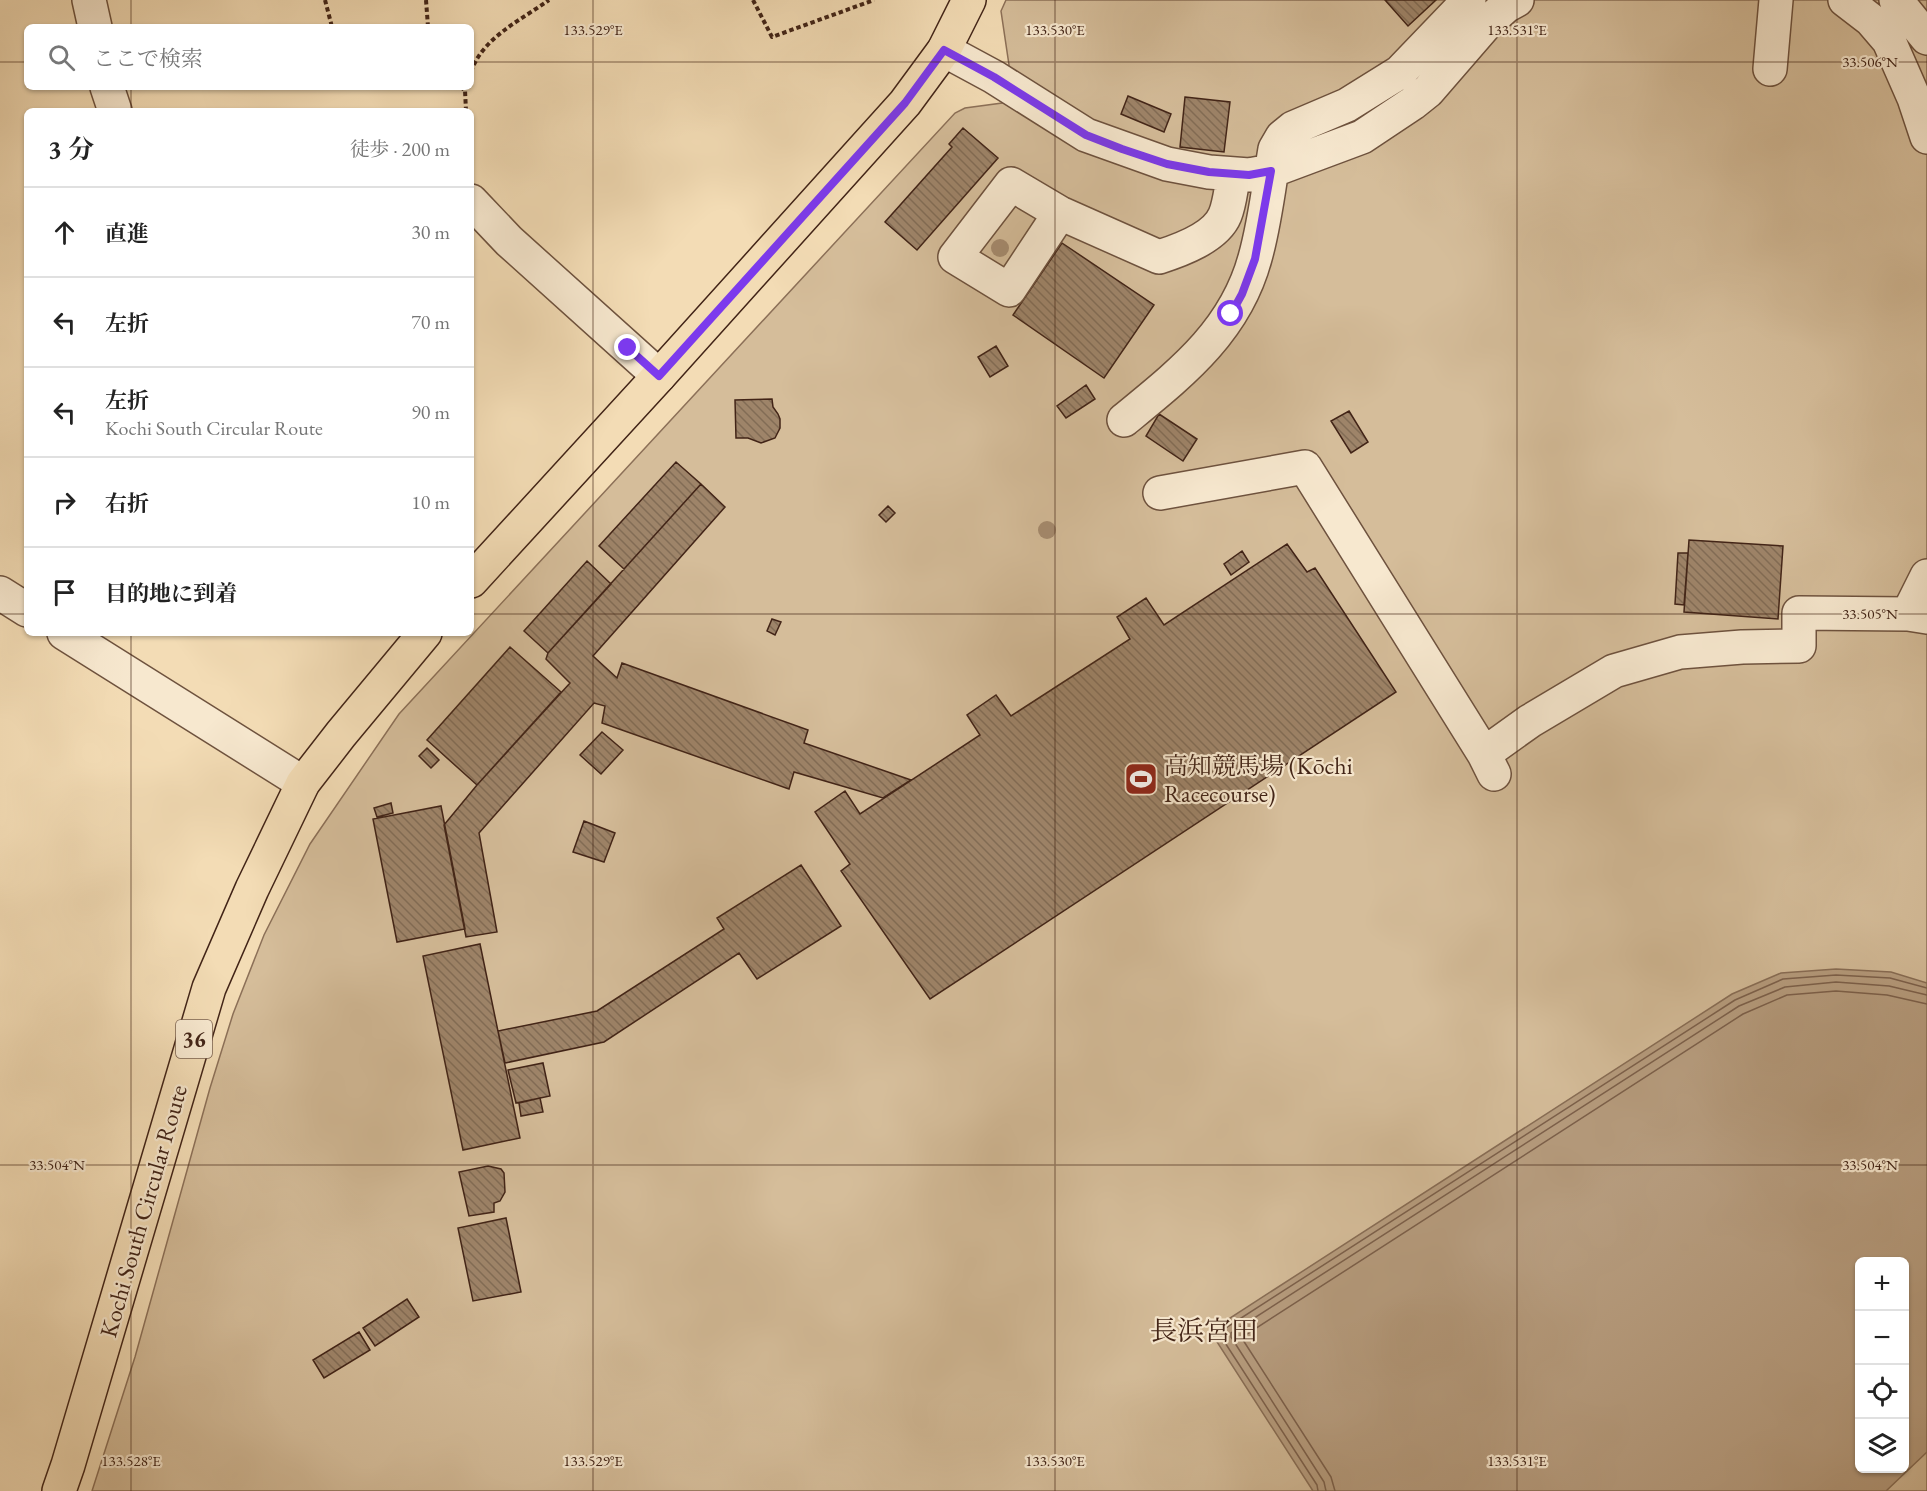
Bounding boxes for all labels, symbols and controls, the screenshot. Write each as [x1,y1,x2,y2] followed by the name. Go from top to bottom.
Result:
[563,20,623,39] text: 133.529°E
[1025,20,1085,39] text: 133.530°E
[1487,20,1547,39] text: 133.531°E
[24,24,474,90] search box
[45,41,78,74] icon: search
[93,44,203,73] text: ここで検索
[1842,52,1898,71] text: 33.506°N
[48,132,94,166] text: 3 分
[350,136,450,162] text: 徒歩 · 200 m
[48,216,81,249] icon: ahead
[105,219,149,248] text: 直進
[411,219,450,245] text: 30 m
[1217,300,1243,326] route start
[48,306,81,339] icon: left
[105,309,149,338] text: 左折
[411,309,450,335] text: 70 m
[614,334,640,360] route end
[105,386,149,415] text: 左折
[48,396,81,429] icon: left
[411,399,450,425] text: 90 m
[105,415,323,441] text: Kochi South Circular Route
[48,486,81,519] icon: right
[105,489,149,518] text: 右折
[411,489,450,515] text: 10 m
[48,576,81,609] icon: arrive
[105,579,237,608] text: 目的地に到着
[1842,604,1898,623] text: 33.505°N
[1164,750,1353,809] place label: 高知競馬場 (Kōchi Racecourse)
[1123,761,1159,797] sports icon: 高知競馬場 (Kōchi Racecourse)
[176,1020,212,1058] road number: 36
[92,1081,194,1341] street label: Kochi South Circular Route
[29,1155,85,1174] text: 33.504°N
[1842,1155,1898,1174] text: 33.504°N
[1855,1257,1909,1473] map controls
[1855,1257,1909,1311] button: +
[1855,1311,1909,1365] button: −
[1150,1313,1258,1348] district label: 長浜宮田
[1855,1365,1909,1419] button: locate
[1855,1419,1909,1473] button: layers
[101,1451,161,1470] text: 133.528°E
[563,1451,623,1470] text: 133.529°E
[1025,1451,1085,1470] text: 133.530°E
[1487,1451,1547,1470] text: 133.531°E

